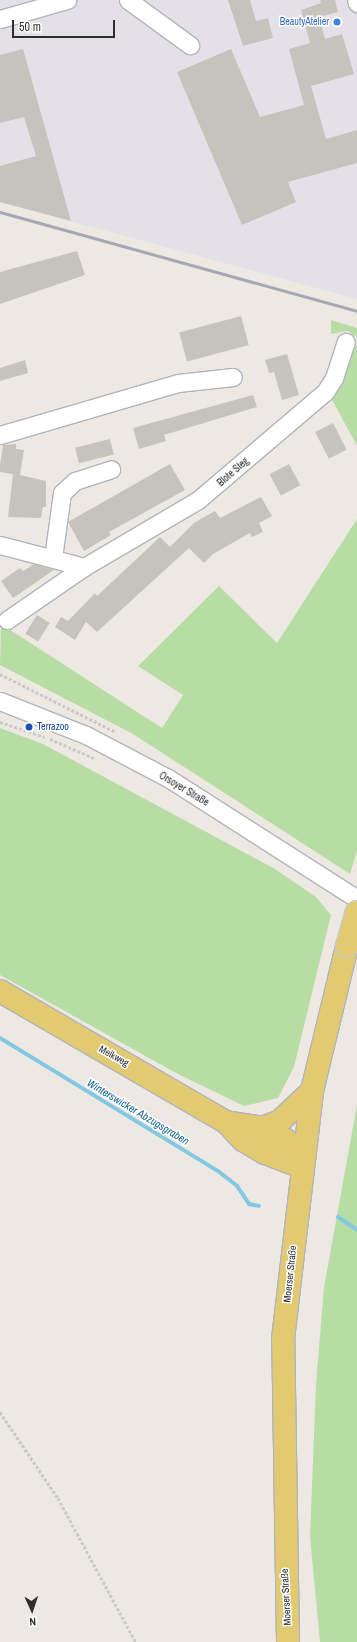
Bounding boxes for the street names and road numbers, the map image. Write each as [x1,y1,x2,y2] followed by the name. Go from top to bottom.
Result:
[215,455,251,489] street label: Blote Steg
[157,769,211,809] street label: Orsoyer Straße
[97,1043,131,1069] street label: Melkweg
[281,1245,299,1303] street label: Moerser Straße
[279,1568,293,1626] street label: Moerser Straße

